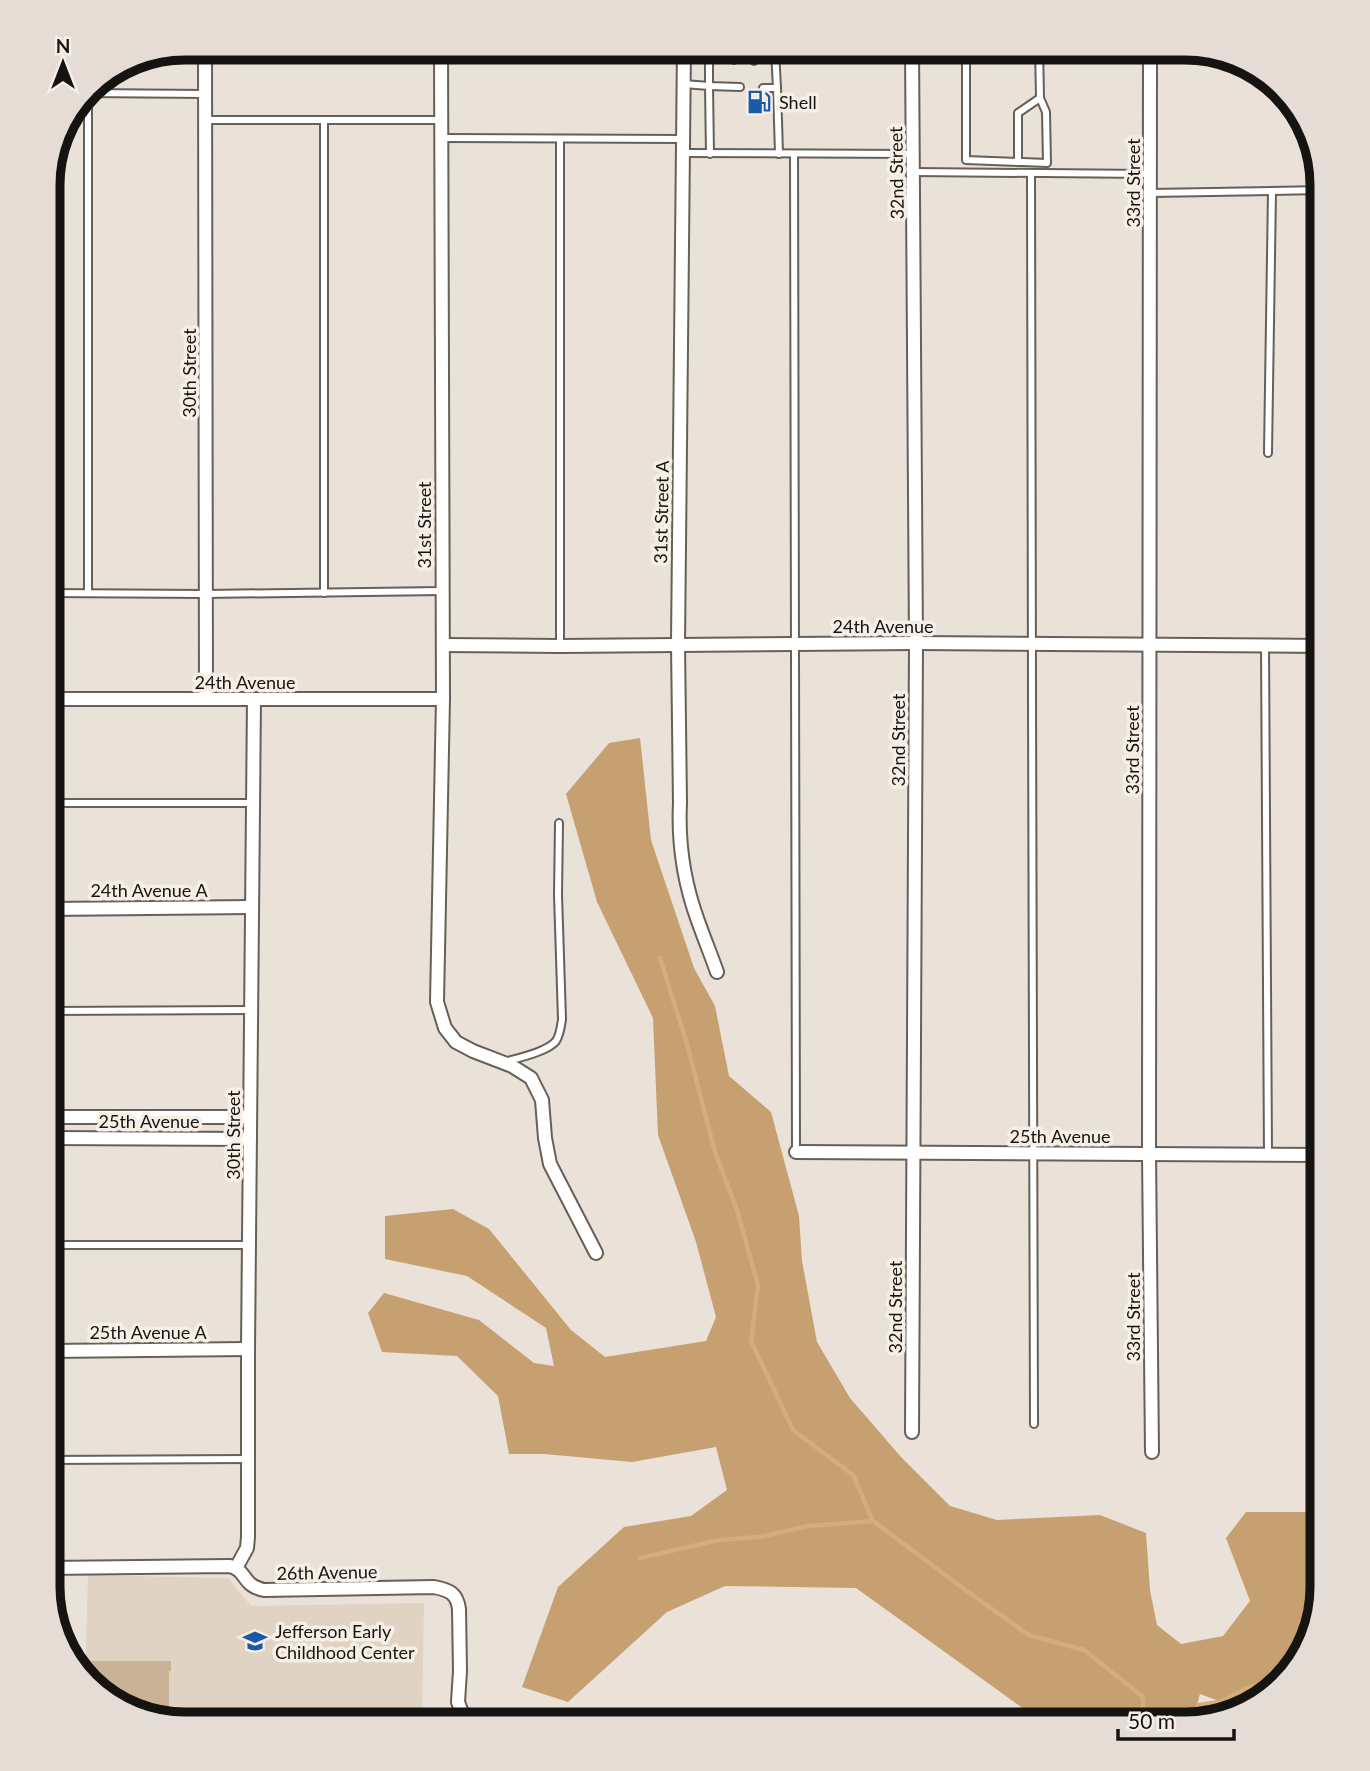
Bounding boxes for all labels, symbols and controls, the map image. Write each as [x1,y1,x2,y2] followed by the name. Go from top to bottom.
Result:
[28,28,98,98] north arrow
[56,34,70,57] text: N
[745,88,773,116] fuel station icon: Shell
[779,91,817,113] place label: Shell
[884,126,908,220] street label: 32nd Street
[1122,138,1144,228] street label: 33rd Street
[178,328,200,418] street label: 30th Street
[649,459,673,564] street label: 31st Street A
[413,481,435,569] street label: 31st Street
[833,615,933,637] street label: 24th Avenue
[195,671,295,693] street label: 24th Avenue
[887,693,909,787] street label: 32nd Street
[1121,705,1143,795] street label: 33rd Street
[90,879,208,901] street label: 24th Avenue A
[222,1090,244,1180] street label: 30th Street
[99,1110,199,1132] street label: 25th Avenue
[1010,1125,1110,1147] street label: 25th Avenue
[884,1260,906,1354] street label: 32nd Street
[1122,1272,1144,1362] street label: 33rd Street
[89,1321,207,1343] street label: 25th Avenue A
[276,1560,378,1584] street label: 26th Avenue
[275,1620,415,1663] place label: Jefferson Early Childhood Center
[241,1627,269,1655] school or university icon: Jefferson Early Childhood Center
[1118,1698,1234,1742] scale bar
[1128,1708,1175,1733] text: 50 m

